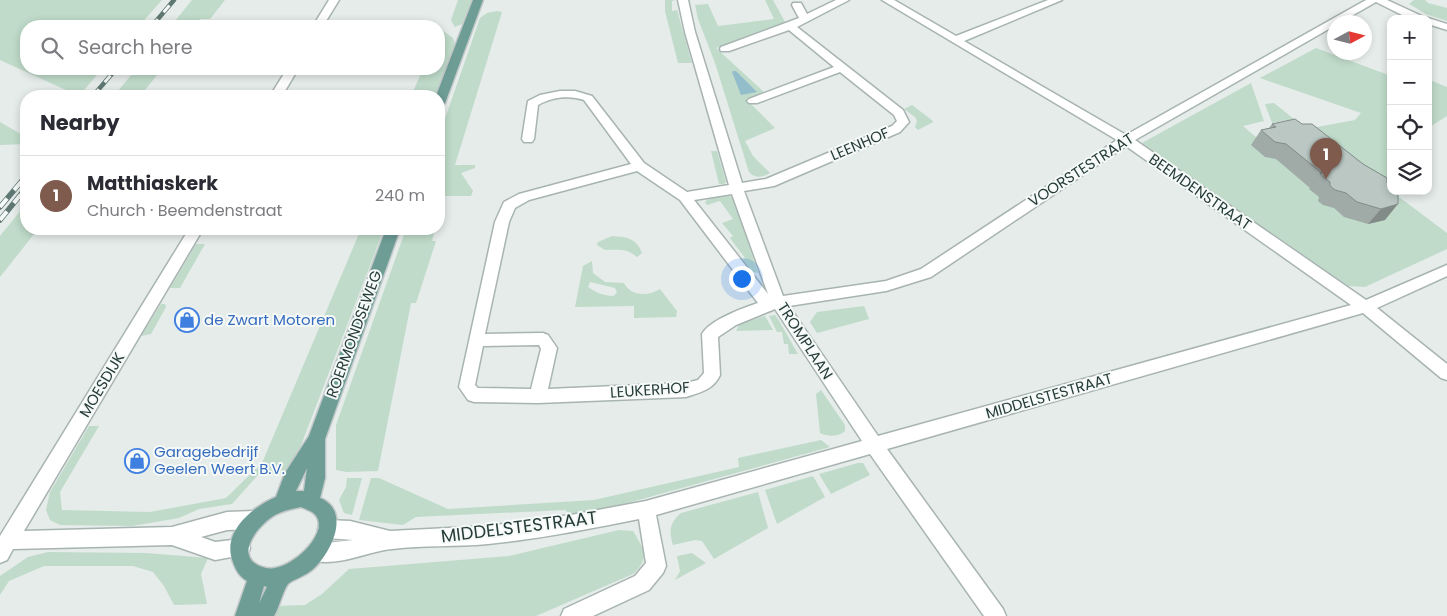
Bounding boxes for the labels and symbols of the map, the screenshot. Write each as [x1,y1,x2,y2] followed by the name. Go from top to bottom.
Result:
[1327,15,1372,60] north arrow
[827,122,893,165] street label: LEENHOF
[1024,128,1138,212] street label: VOORSTESTRAAT
[1310,138,1342,179] pin: 1
[1145,148,1256,235] street label: BEEMDENSTRAAT
[729,266,755,292] your location
[321,267,386,400] street label: ROERMONDSEWEG
[773,298,838,383] street label: TROMPLAAN
[174,307,200,333] shop icon: de Zwart Motoren
[204,309,335,330] place label: de Zwart Motoren
[74,348,129,421] street label: MOESDIJK
[983,367,1115,424] street label: MIDDELSTESTRAAT
[609,376,691,403] street label: LEUKERHOF
[154,441,285,479] place label: Garagebedrijf Geelen Weert B.V.
[124,448,150,474] shop icon: Garagebedrijf Geelen Weert B.V.
[439,504,599,548] street label: MIDDELSTESTRAAT

